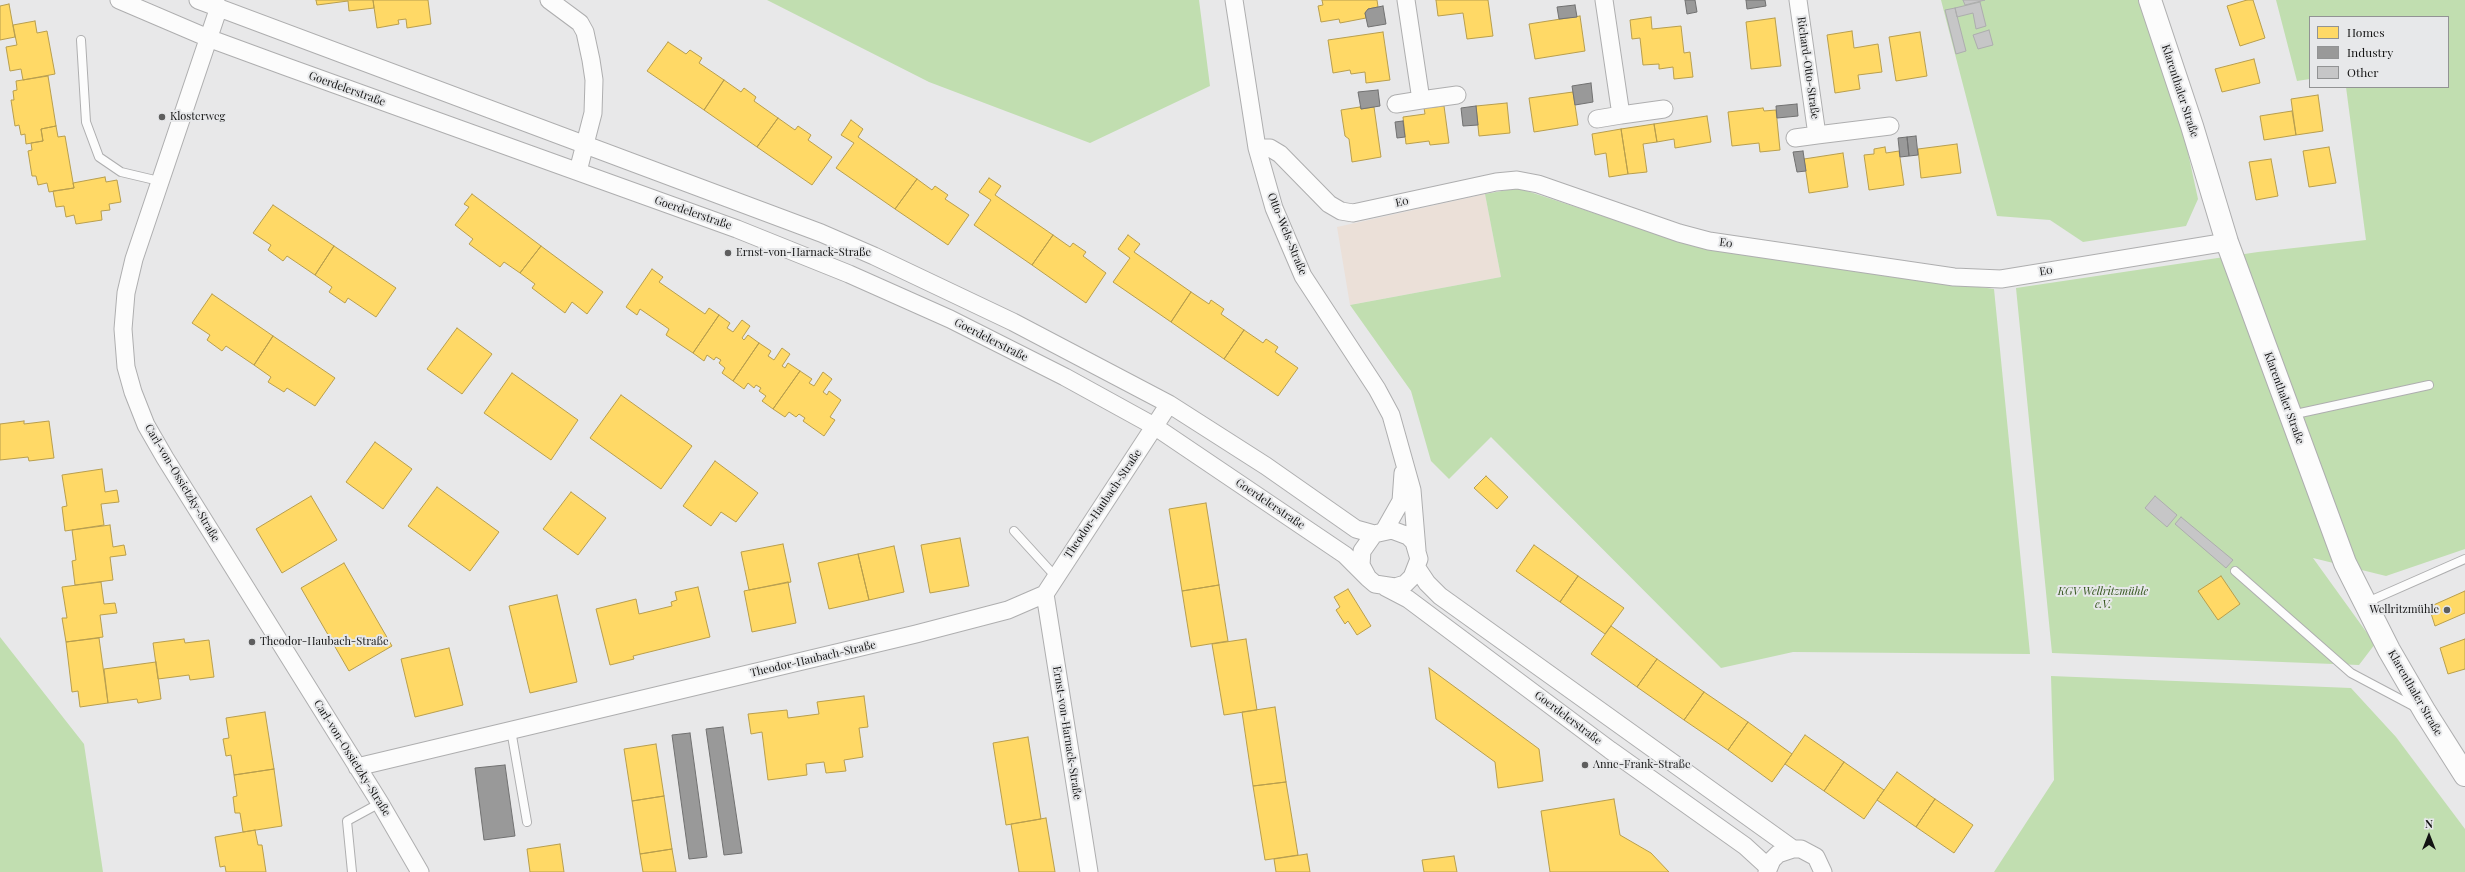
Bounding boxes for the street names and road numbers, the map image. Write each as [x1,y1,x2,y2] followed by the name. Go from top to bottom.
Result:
[1794,16,1822,120] street label: Richard-Otto-Straße
[2159,43,2201,139] street label: Klarenthaler Straße
[307,69,387,109] street label: Goerdelerstraße
[1264,191,1310,277] street label: Otto-Wels-Straße
[653,194,733,232] street label: Goerdelerstraße
[1394,194,1410,210] street label: E0
[1718,236,1734,250] street label: E0
[2038,263,2054,279] street label: E0
[952,316,1030,364] street label: Goerdelerstraße
[2261,350,2307,446] street label: Klarenthaler Straße
[142,422,222,544] street label: Carl-von-Ossietzky-Straße
[1062,447,1144,561] street label: Theodor-Haubach-Straße
[1233,476,1307,532] street label: Goerdelerstraße
[749,638,877,680] street label: Theodor-Haubach-Straße
[2385,648,2445,738] street label: Klarenthaler Straße
[1050,665,1084,801] street label: Ernst-von-Harnack-Straße
[1532,688,1604,748] street label: Goerdelerstraße
[311,697,393,819] street label: Carl-von-Ossietzky-Straße

